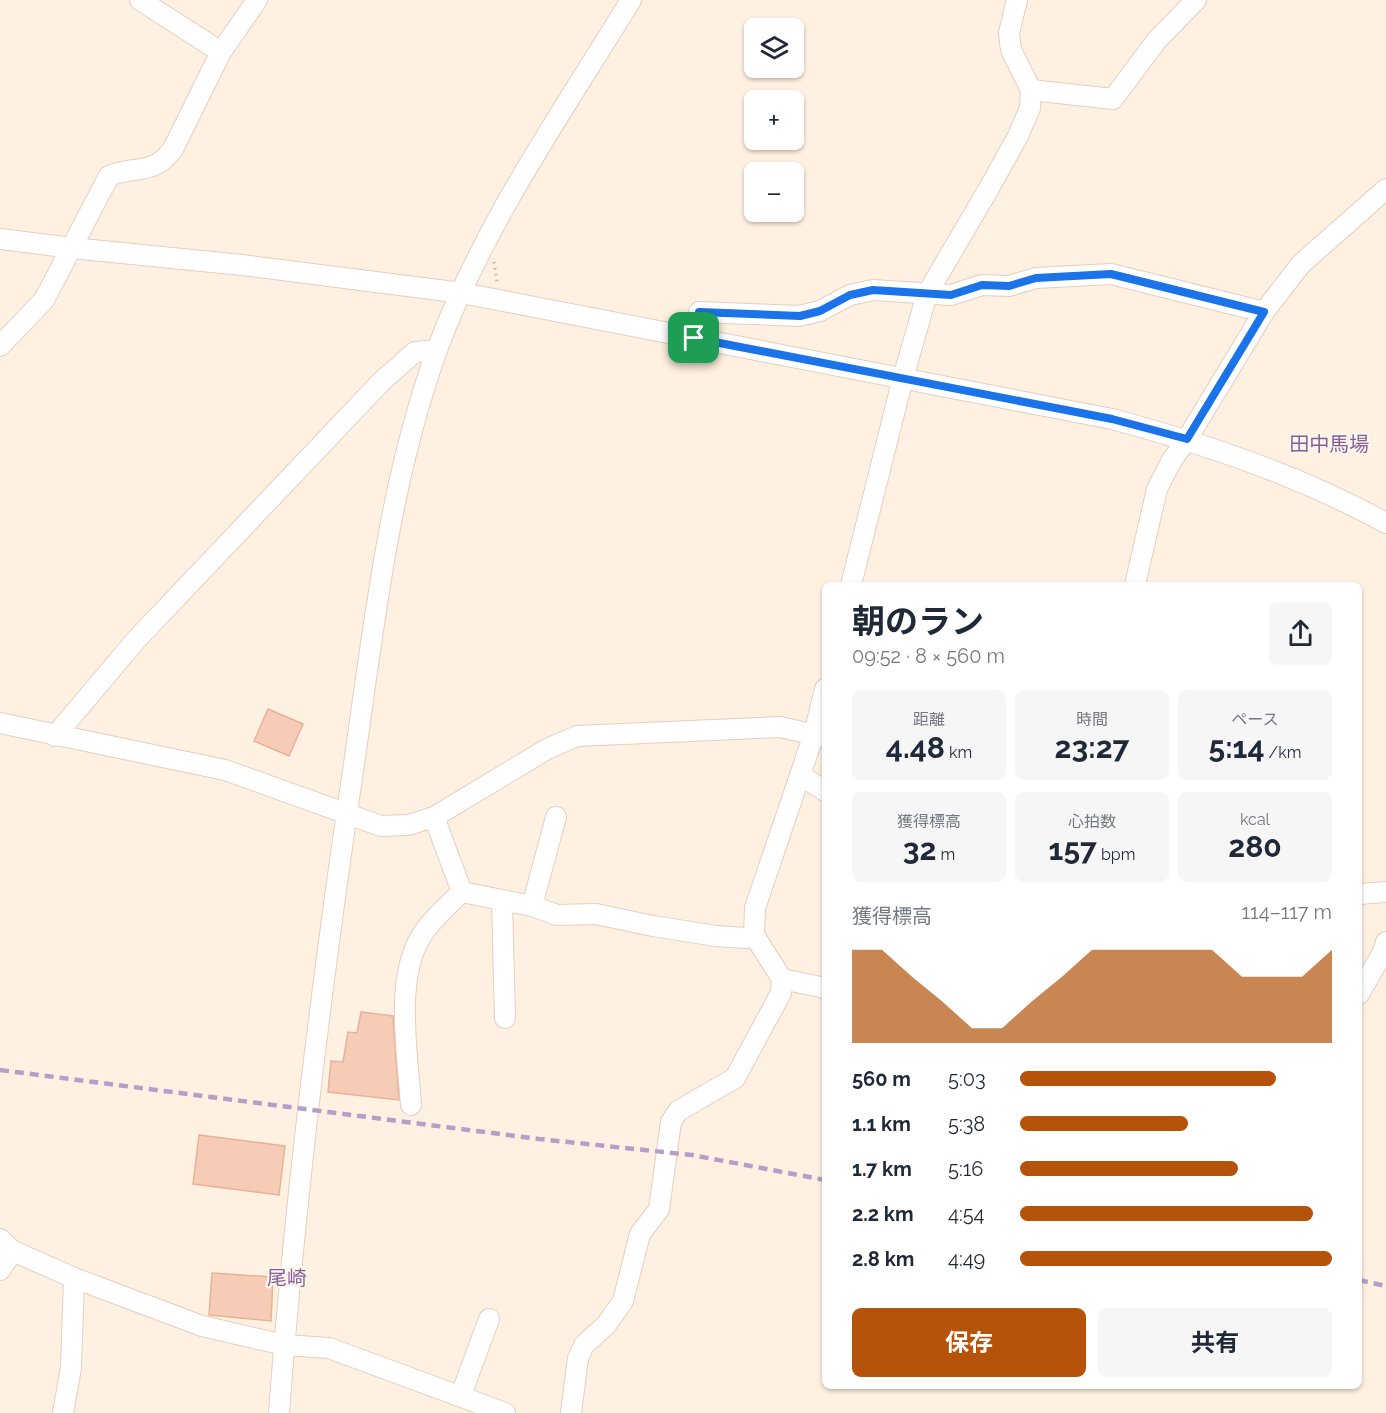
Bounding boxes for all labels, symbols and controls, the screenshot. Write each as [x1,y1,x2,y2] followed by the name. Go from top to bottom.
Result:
[744,18,804,222] map controls
[744,18,804,78] button: layers
[744,90,804,150] button: +
[744,162,804,222] button: −
[668,312,719,363] pin
[677,321,710,354] icon: arrive
[1289,432,1369,456] district label: 田中馬場
[852,602,984,641] text: 朝のラン
[1269,602,1332,665] button: share
[852,644,1005,668] text: 09:52 · 8 × 560 m
[913,710,945,729] text: 距離
[1076,710,1108,729] text: 時間
[1231,710,1279,729] text: ペース
[886,730,945,765] text: 4.48
[1055,730,1129,765] text: 23:27
[1209,730,1265,765] text: 5:14
[945,743,972,762] text: km
[1265,743,1301,762] text: /km
[1240,810,1270,829] text: kcal
[897,812,961,831] text: 獲得標高
[1068,812,1116,831] text: 心拍数
[1228,829,1282,864] text: 280
[903,832,936,867] text: 32
[1049,832,1097,867] text: 157
[936,845,955,864] text: m
[1097,845,1135,864] text: bpm
[1242,900,1332,924] text: 114–117 m
[852,904,932,928] text: 獲得標高
[852,1067,911,1091] text: 560 m
[948,1067,986,1091] text: 5:03
[852,1112,911,1136] text: 1.1 km
[948,1112,985,1136] text: 5:38
[852,1157,912,1181] text: 1.7 km
[948,1157,983,1181] text: 5:16
[852,1202,914,1226] text: 2.2 km
[948,1202,985,1226] text: 4:54
[852,1247,914,1271] text: 2.8 km
[948,1247,985,1271] text: 4:49
[267,1266,307,1290] district label: 尾崎
[852,1308,1086,1377] button: 保存
[1098,1308,1332,1377] button: 共有

